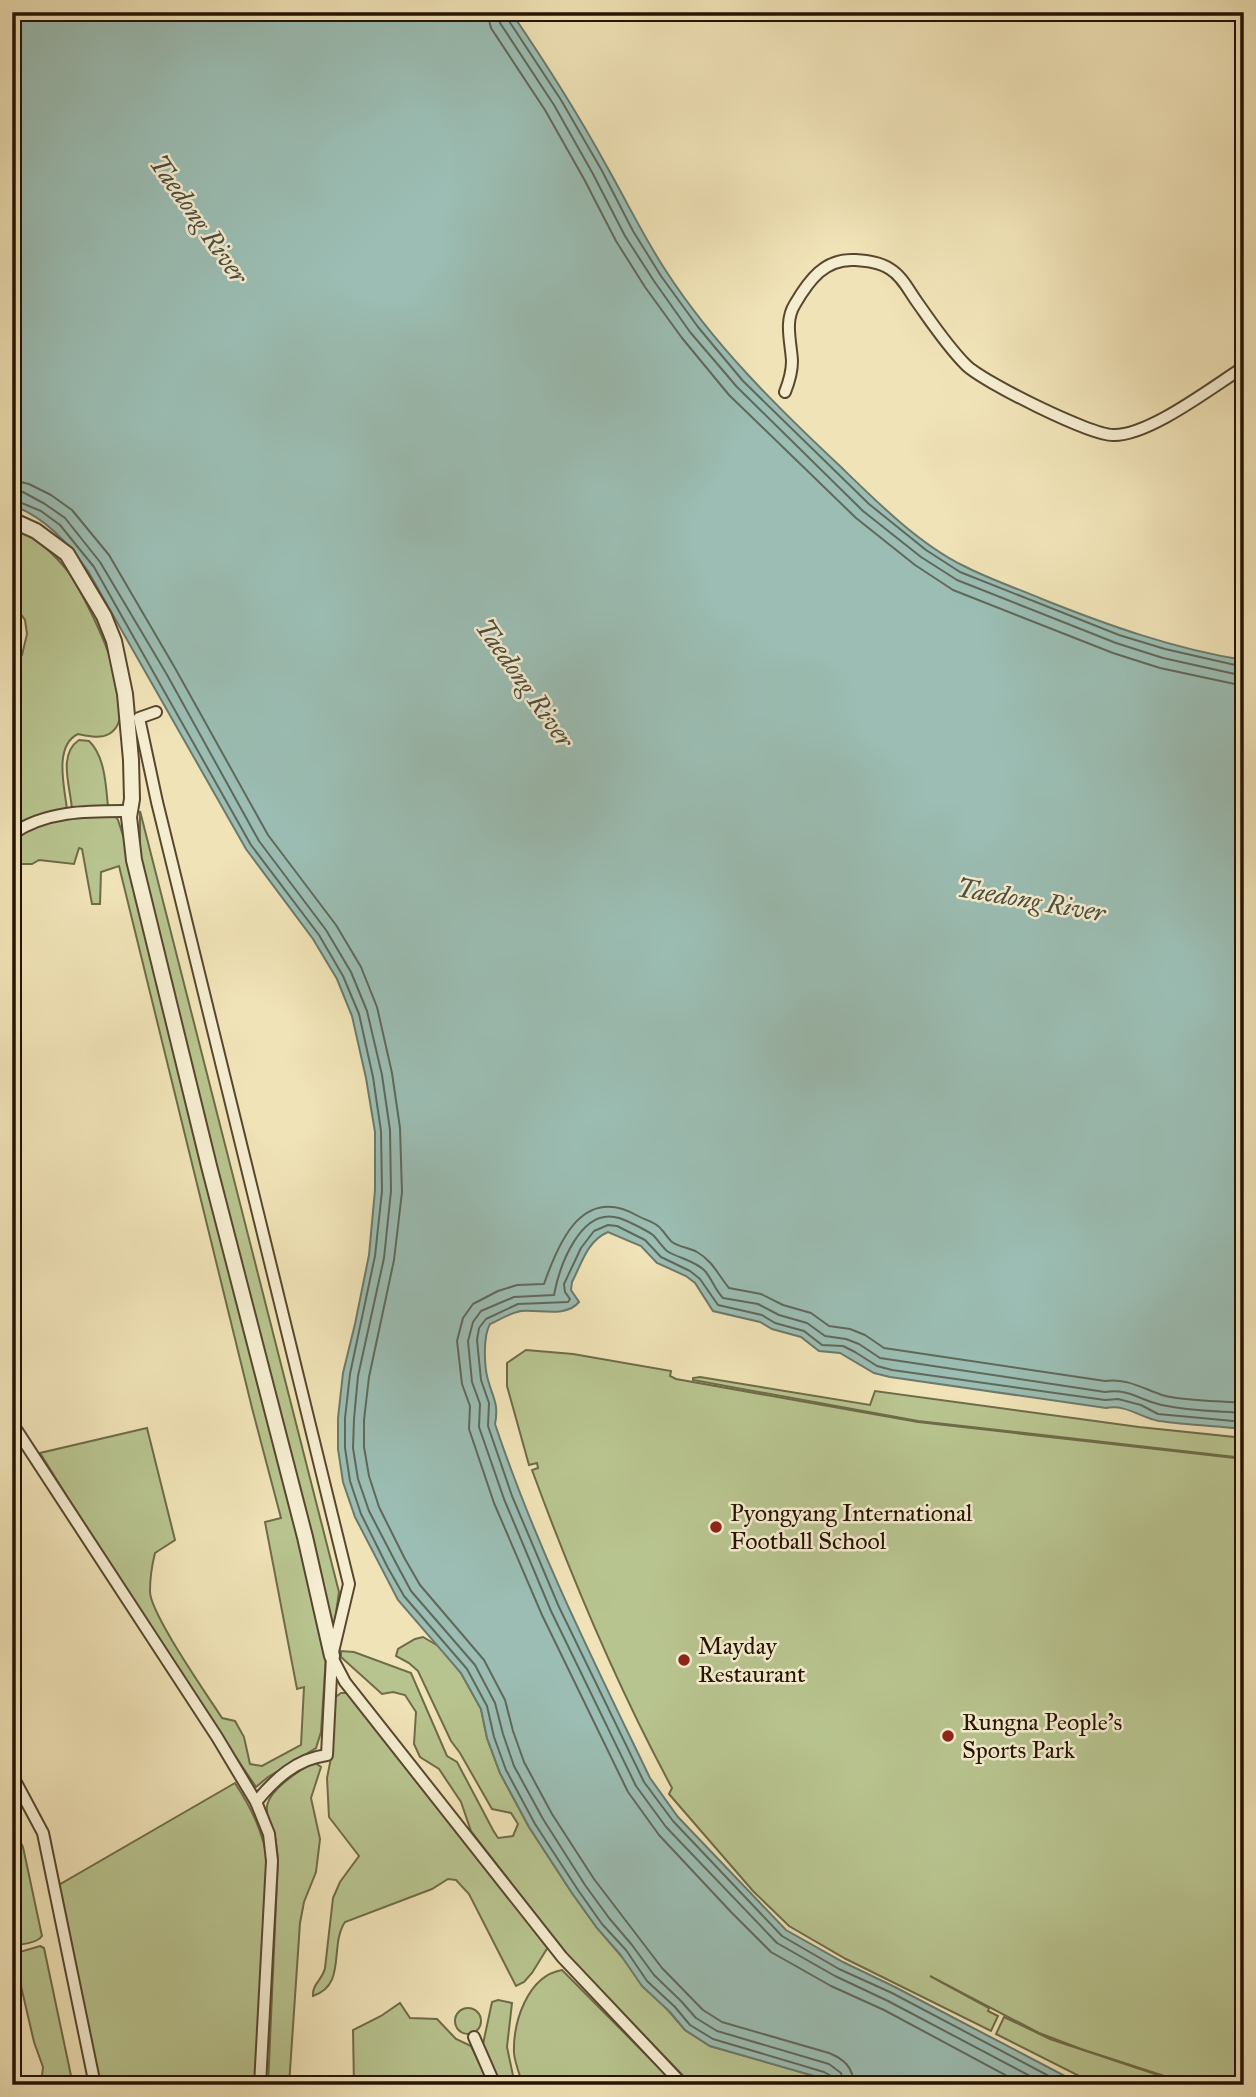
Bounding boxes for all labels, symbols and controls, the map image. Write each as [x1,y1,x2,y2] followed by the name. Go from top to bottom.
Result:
[143,148,256,291] water label: Taedong River
[469,612,582,755] water label: Taedong River
[954,871,1109,929] water label: Taedong River
[730,1498,973,1556] place label: Pyongyang International Football School
[708,1519,724,1535] marker: Pyongyang International Football School
[698,1631,806,1689] place label: Mayday Restaurant
[676,1652,692,1668] marker: Mayday Restaurant
[962,1707,1122,1765] place label: Rungna People's Sports Park
[940,1728,956,1744] marker: Rungna People's Sports Park

